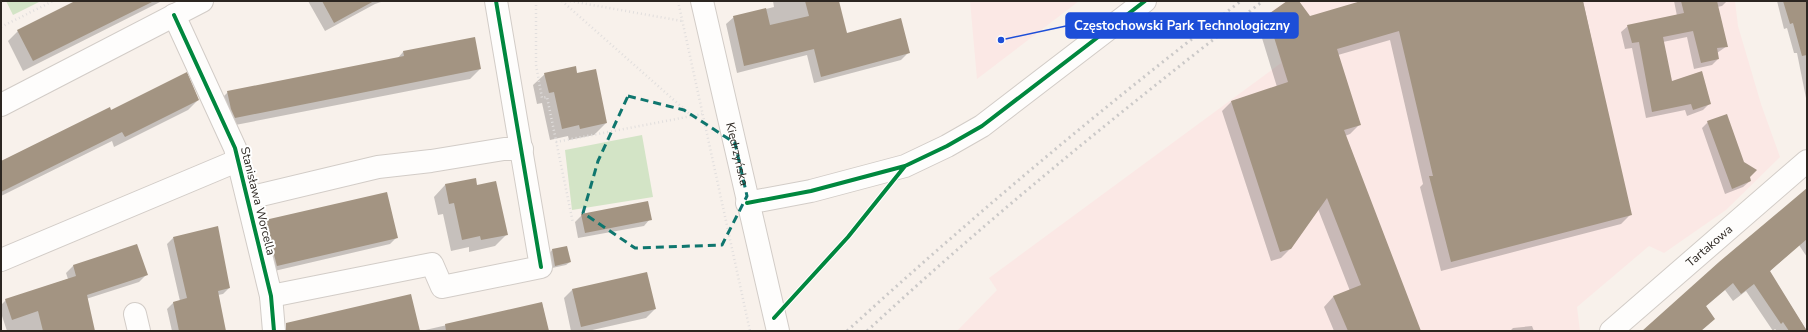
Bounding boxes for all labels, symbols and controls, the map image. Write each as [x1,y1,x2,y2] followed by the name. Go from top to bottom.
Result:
[1066,13,1298,38] callout: Częstochowski Park Technologiczny
[1074,17,1290,35] text: Częstochowski Park Technologiczny
[722,121,752,187] street label: Kiedrzyńska
[237,145,279,257] street label: Stanisława Worcella
[1683,221,1736,270] street label: Tartakowa

